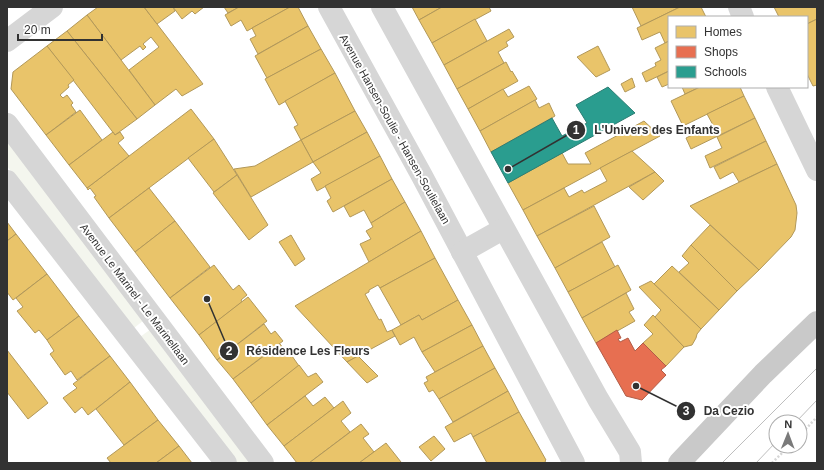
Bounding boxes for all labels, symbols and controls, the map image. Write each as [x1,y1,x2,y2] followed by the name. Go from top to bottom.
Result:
[18,16,102,42] scale bar
[668,16,808,88] legend
[24,23,51,37] text: 20 m
[704,25,742,39] text: Homes
[338,32,452,226] street label: Avenue Hansen-Soulie - Hansen-Soulielaan
[704,45,738,59] text: Shops
[704,65,747,79] text: Schools
[566,118,728,142] callout: L'Univers des Enfants
[573,123,580,137] text: 1
[594,123,720,137] text: L'Univers des Enfants
[78,221,192,367] street label: Avenue Le Marinel - Le Marinellaan
[219,339,378,363] callout: Résidence Les Fleurs
[226,344,233,358] text: 2
[246,344,370,358] text: Résidence Les Fleurs
[676,399,762,423] callout: Da Cezio
[683,404,690,418] text: 3
[704,404,754,418] text: Da Cezio
[768,414,808,454] north arrow
[784,418,792,430] text: N

